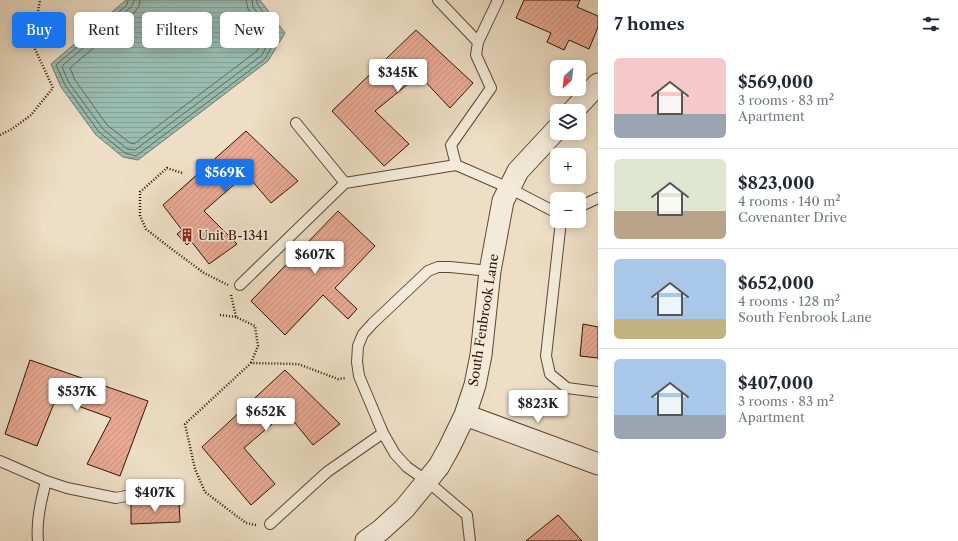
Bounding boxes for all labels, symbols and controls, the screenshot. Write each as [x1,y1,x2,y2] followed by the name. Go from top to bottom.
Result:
[12,12,66,48] chip: Buy
[74,12,134,48] chip: Rent
[142,12,212,48] chip: Filters
[220,12,279,48] chip: New
[920,13,942,35] icon: filters
[614,14,685,34] text: 7 homes
[370,59,426,93] pin: $345K
[550,60,586,96] north arrow
[550,60,586,228] map controls
[378,64,418,80] text: $345K
[738,72,813,92] text: $569,000
[646,74,694,122] icon: home
[738,92,834,108] text: 3 rooms · 83 m²
[550,104,586,140] button: layers
[738,108,805,124] text: Apartment
[550,148,586,184] button: +
[197,159,253,193] pin: $569K
[205,164,245,180] text: $569K
[738,173,815,193] text: $823,000
[646,175,694,223] icon: home
[550,192,586,228] button: −
[738,193,841,209] text: 4 rooms · 140 m²
[738,209,847,225] text: Covenanter Drive
[179,227,195,243] building icon: Unit B-1341
[198,227,269,243] place label: Unit B-1341
[287,241,343,275] pin: $607K
[295,246,335,262] text: $607K
[465,253,501,387] street label: South Fenbrook Lane
[738,273,814,293] text: $652,000
[646,275,694,323] icon: home
[738,293,840,309] text: 4 rooms · 128 m²
[738,309,872,325] text: South Fenbrook Lane
[738,373,813,393] text: $407,000
[646,375,694,423] icon: home
[49,378,105,412] pin: $537K
[58,383,96,399] text: $537K
[510,390,566,424] pin: $823K
[738,393,834,409] text: 3 rooms · 83 m²
[518,395,558,411] text: $823K
[238,398,294,432] pin: $652K
[246,403,286,419] text: $652K
[738,409,805,425] text: Apartment
[127,479,183,513] pin: $407K
[135,484,175,500] text: $407K

